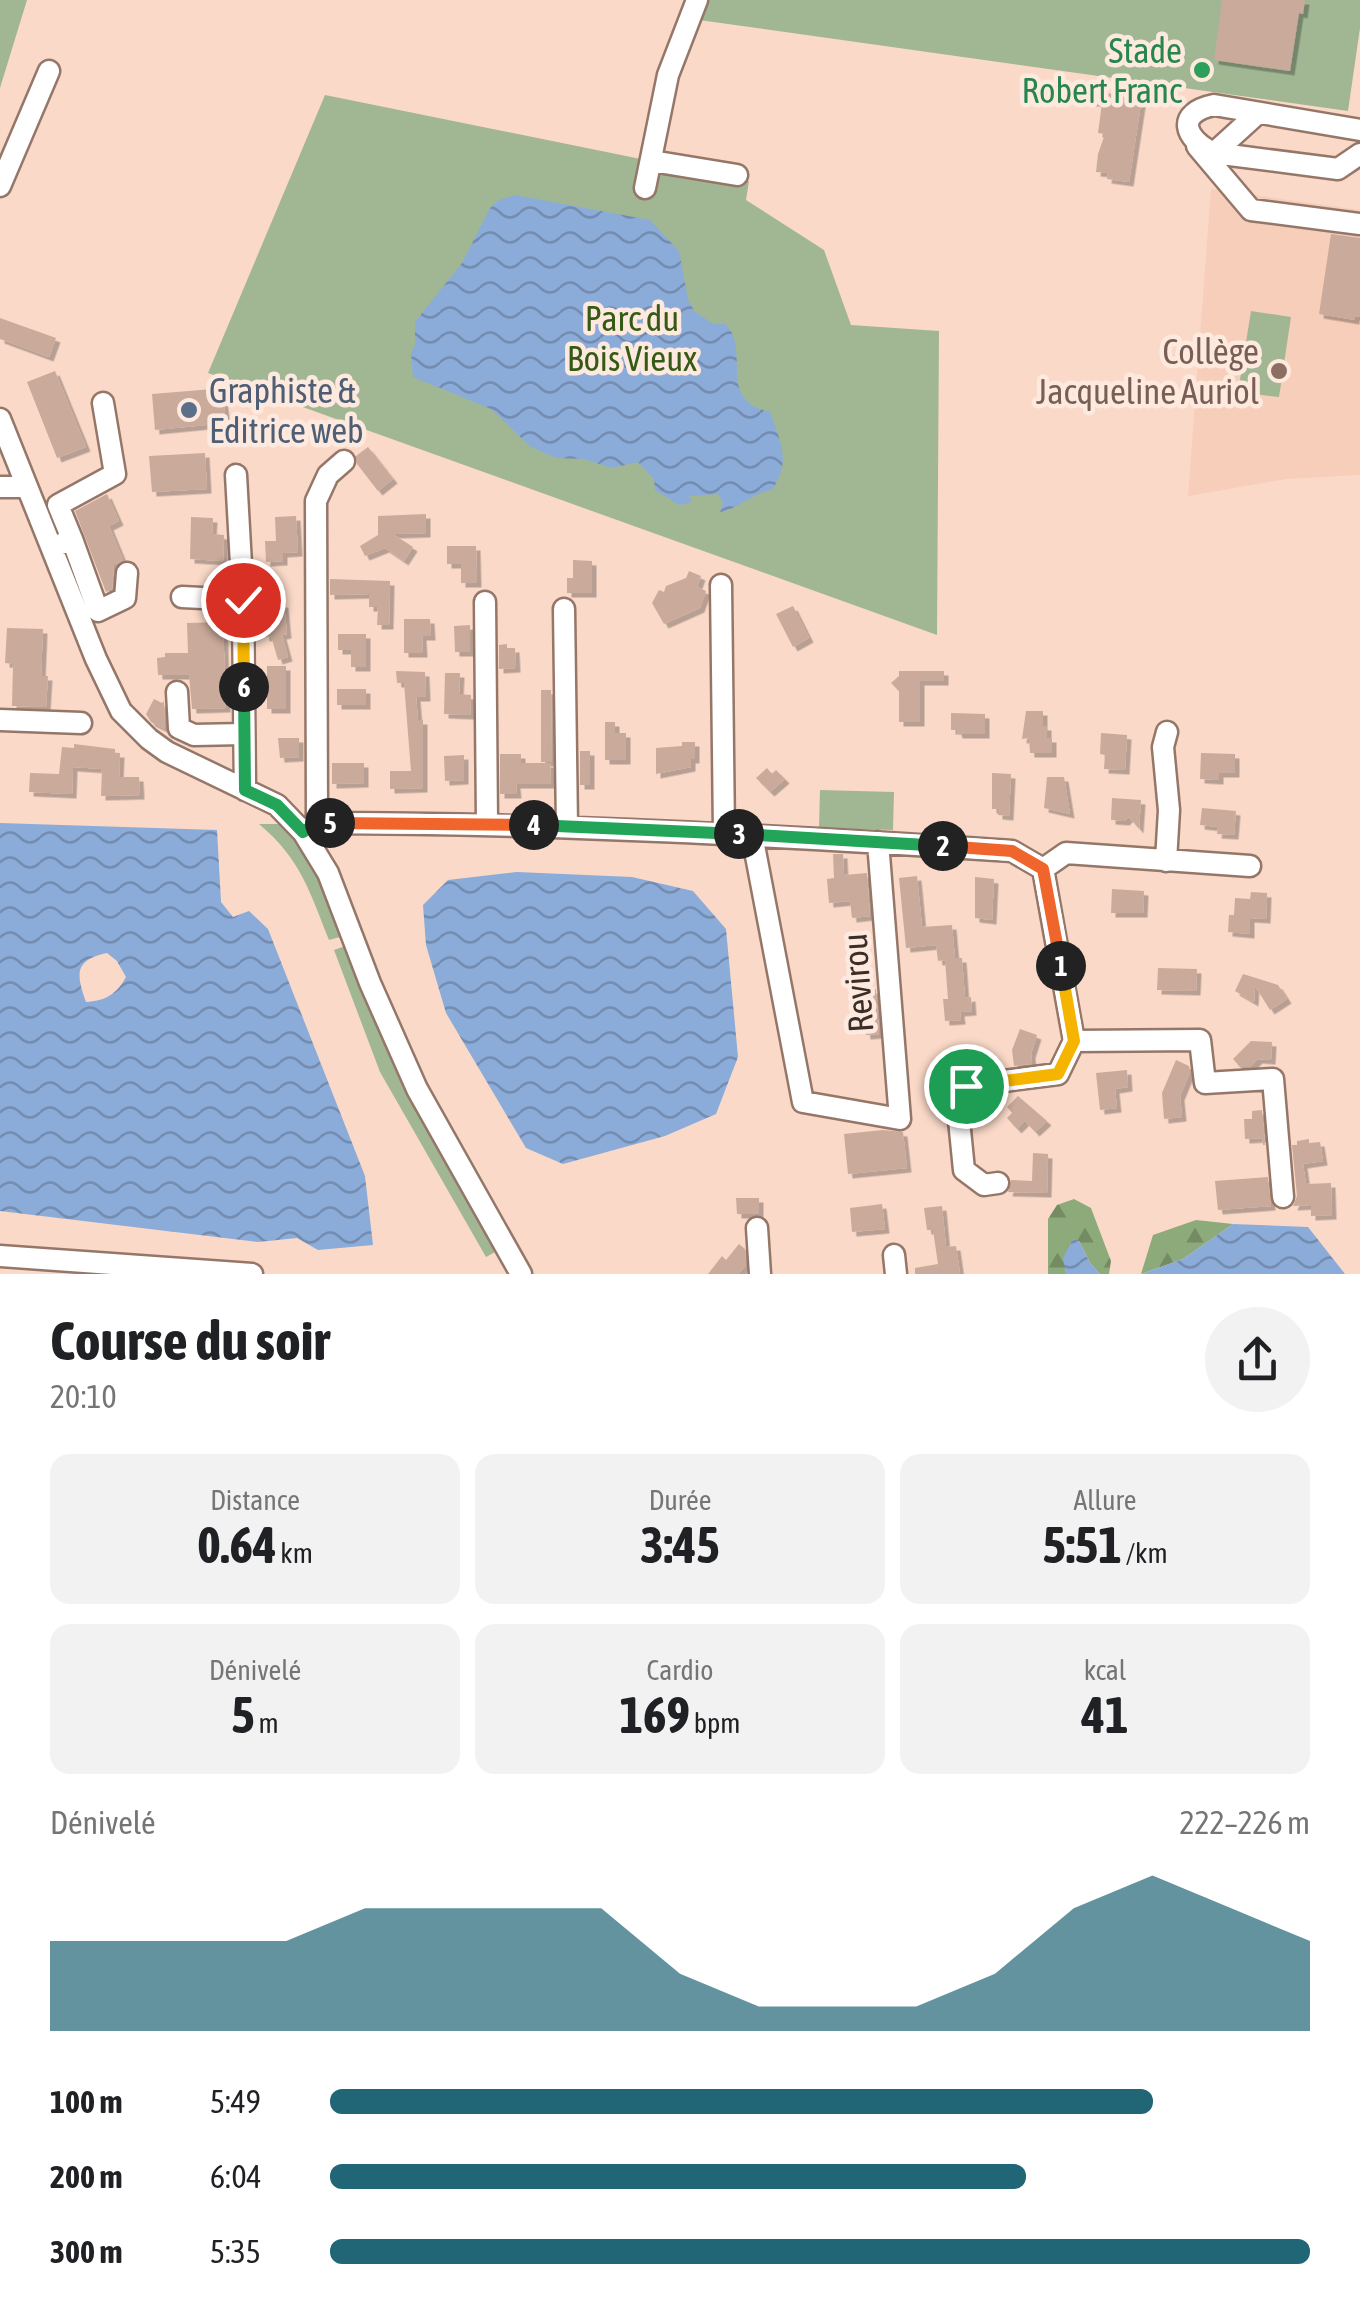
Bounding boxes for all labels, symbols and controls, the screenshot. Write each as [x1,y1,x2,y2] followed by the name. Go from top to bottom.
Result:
[1021,30,1182,110] place label: Stade Robert Franc
[1191,59,1213,81] marker: Stade Robert Franc
[567,298,697,378] park label: Parc du Bois Vieux
[1036,331,1259,411] place label: Collège Jacqueline Auriol
[1268,360,1290,382] marker: Collège Jacqueline Auriol
[209,370,364,450] place label: Graphiste & Editrice web
[178,399,200,421] marker: Graphiste & Editrice web
[201,558,286,643] pin
[216,573,271,628] icon: check
[219,662,269,712] pin: 6
[237,671,251,703] text: 6
[305,798,355,848] pin: 5
[509,800,559,850] pin: 4
[323,807,337,839] text: 5
[527,809,541,841] text: 4
[714,809,764,859] pin: 3
[732,818,746,850] text: 3
[918,821,968,871] pin: 2
[936,830,950,862] text: 2
[834,932,880,1034] street label: Revirou
[1036,941,1086,991] pin: 1
[1054,950,1068,982] text: 1
[924,1044,1009,1129] pin
[939,1059,994,1114] icon: arrive
[1205,1307,1310,1412] button: share
[50,1309,330,1372] text: Course du soir
[50,1378,117,1415] text: 20:10
[210,1484,300,1516] text: Distance
[649,1484,711,1516] text: Durée
[1073,1484,1137,1516] text: Allure
[197,1516,277,1574] text: 0.64
[640,1516,720,1574] text: 3:45
[1042,1516,1122,1574] text: 5:51
[277,1537,313,1569] text: km
[1122,1537,1168,1569] text: /km
[209,1654,301,1686] text: Dénivelé
[647,1654,713,1686] text: Cardio
[1084,1654,1126,1686] text: kcal
[231,1686,255,1744] text: 5
[619,1686,690,1744] text: 169
[1082,1686,1129,1744] text: 41
[255,1707,279,1739] text: m
[690,1707,741,1739] text: bpm
[50,1804,155,1841] text: Dénivelé
[1180,1804,1310,1841] text: 222–226 m
[50,2083,123,2120] text: 100 m
[210,2083,261,2120] text: 5:49
[50,2158,123,2195] text: 200 m
[210,2158,261,2195] text: 6:04
[50,2233,123,2270] text: 300 m
[210,2233,261,2270] text: 5:35

